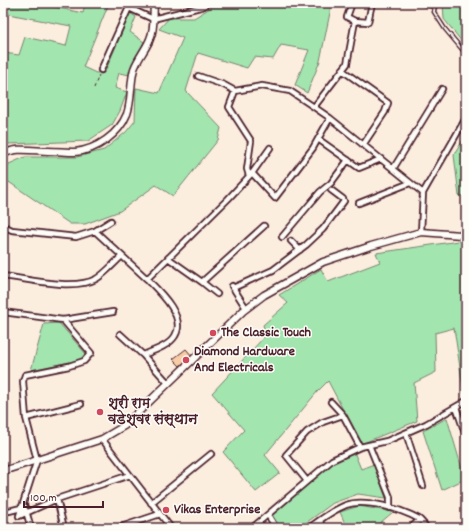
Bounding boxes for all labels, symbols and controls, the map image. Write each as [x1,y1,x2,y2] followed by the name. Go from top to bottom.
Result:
[221,323,312,343] place label: The Classic Touch
[208,328,218,338] marker: The Classic Touch
[194,342,295,378] place label: Diamond Hardware And Electricals
[181,355,191,365] marker: Diamond Hardware And Electricals
[107,394,198,430] place label: श्री राम वडेश्वर संस्थान
[95,407,105,417] marker: श्री राम वडेश्वर संस्थान
[24,483,103,509] scale bar
[30,490,57,507] text: 100 m
[174,500,260,520] place label: Vikas Enterprise
[161,505,171,515] marker: Vikas Enterprise

